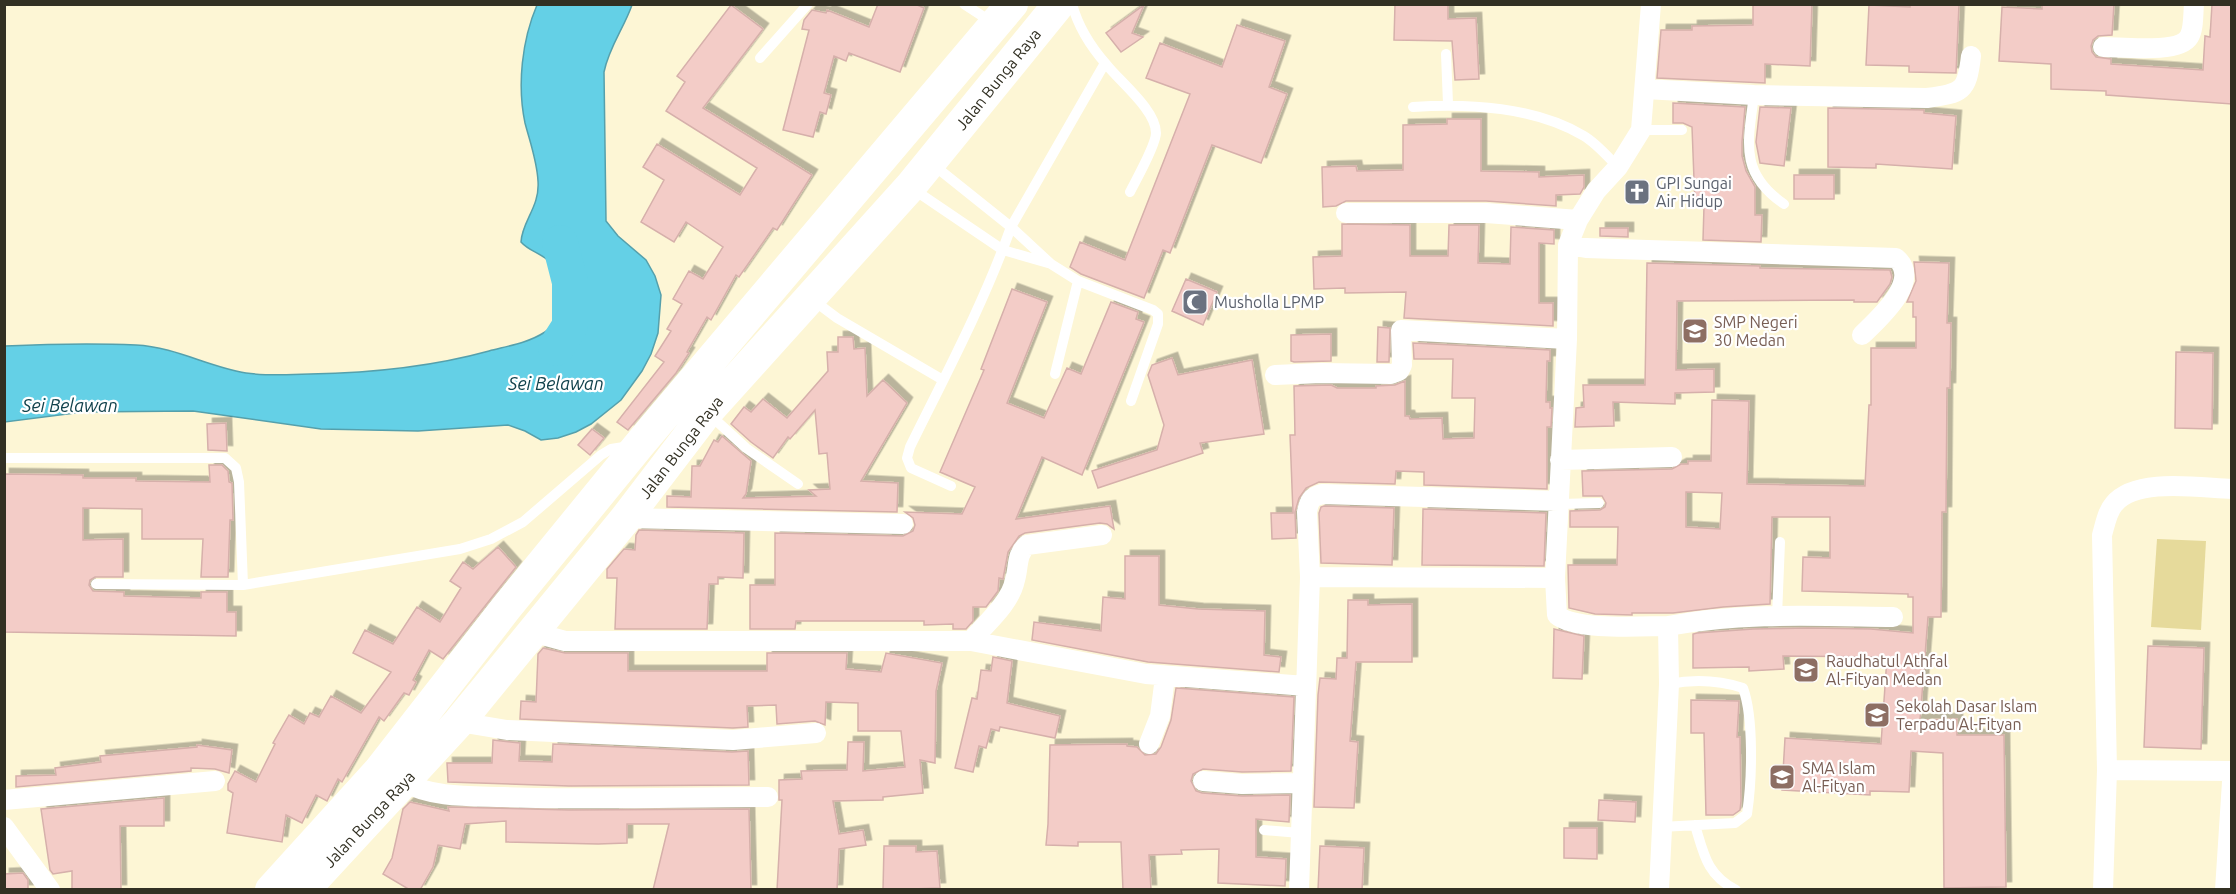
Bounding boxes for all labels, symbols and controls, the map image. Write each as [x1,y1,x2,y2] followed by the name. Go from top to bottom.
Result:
[952,25,1044,133] street label: Jalan Bunga Raya
[1656,174,1732,210] place label: GPI Sungai Air Hidup
[1622,177,1652,207] church icon: GPI Sungai Air Hidup
[1180,287,1210,317] mosque icon: Musholla LPMP
[1214,293,1324,311] place label: Musholla LPMP
[1714,313,1798,349] place label: SMP Negeri 30 Medan
[1680,316,1710,346] school or university icon: SMP Negeri 30 Medan
[507,373,604,393] water label: Sei Belawan
[635,392,727,502] street label: Jalan Bunga Raya
[21,395,118,415] water label: Sei Belawan
[1826,652,1948,688] place label: Raudhatul Athfal Al-Fityan Medan
[1791,655,1821,685] school or university icon: Raudhatul Athfal Al-Fityan Medan
[1896,697,2037,733] place label: Sekolah Dasar Islam Terpadu Al-Fityan
[1862,700,1892,730] school or university icon: Sekolah Dasar Islam Terpadu Al-Fityan
[1802,759,1876,795] place label: SMA Islam Al-Fityan
[1767,762,1797,792] school or university icon: SMA Islam Al-Fityan
[320,767,418,871] street label: Jalan Bunga Raya

